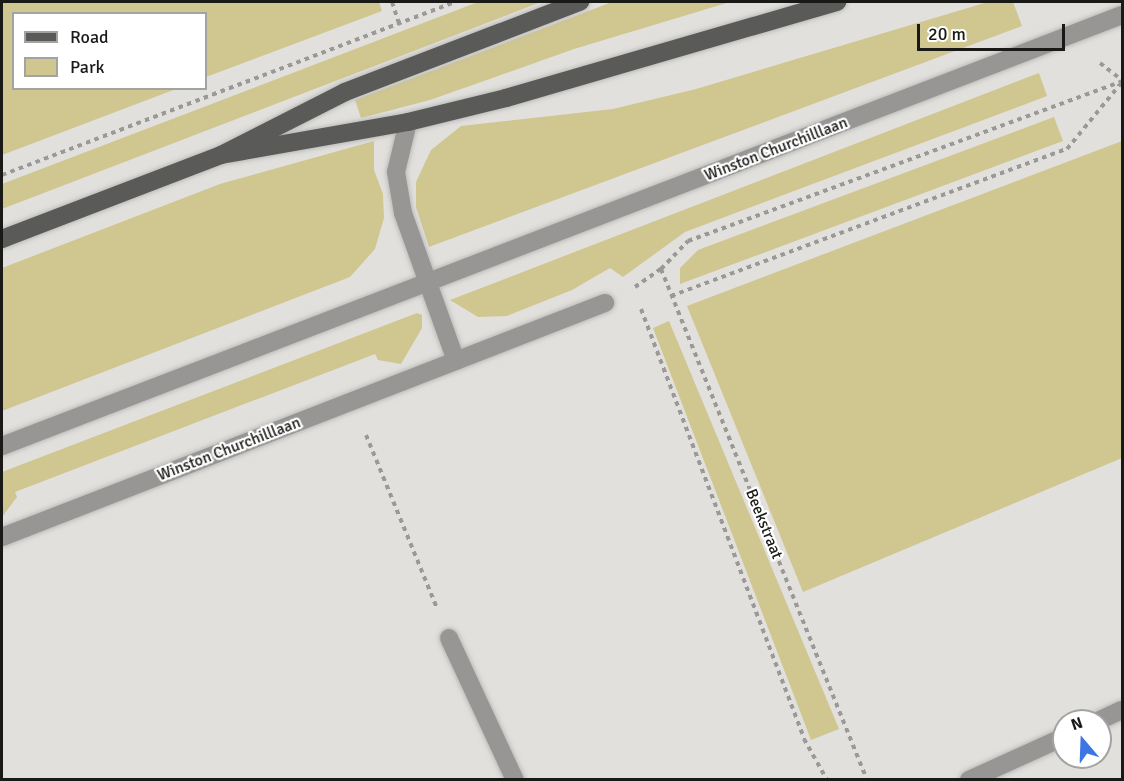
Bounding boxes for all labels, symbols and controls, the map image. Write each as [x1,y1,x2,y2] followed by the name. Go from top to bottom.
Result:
[12,12,207,90] legend
[920,12,1068,50] scale bar
[928,23,966,45] text: 20 m
[70,26,109,48] text: Road
[70,56,105,78] text: Park
[702,113,850,185] street label: Winston Churchilllaan
[155,413,303,485] street label: Winston Churchilllaan
[741,486,787,562] street label: Beekstraat
[1052,709,1112,769] north arrow
[1068,713,1085,735] text: N

